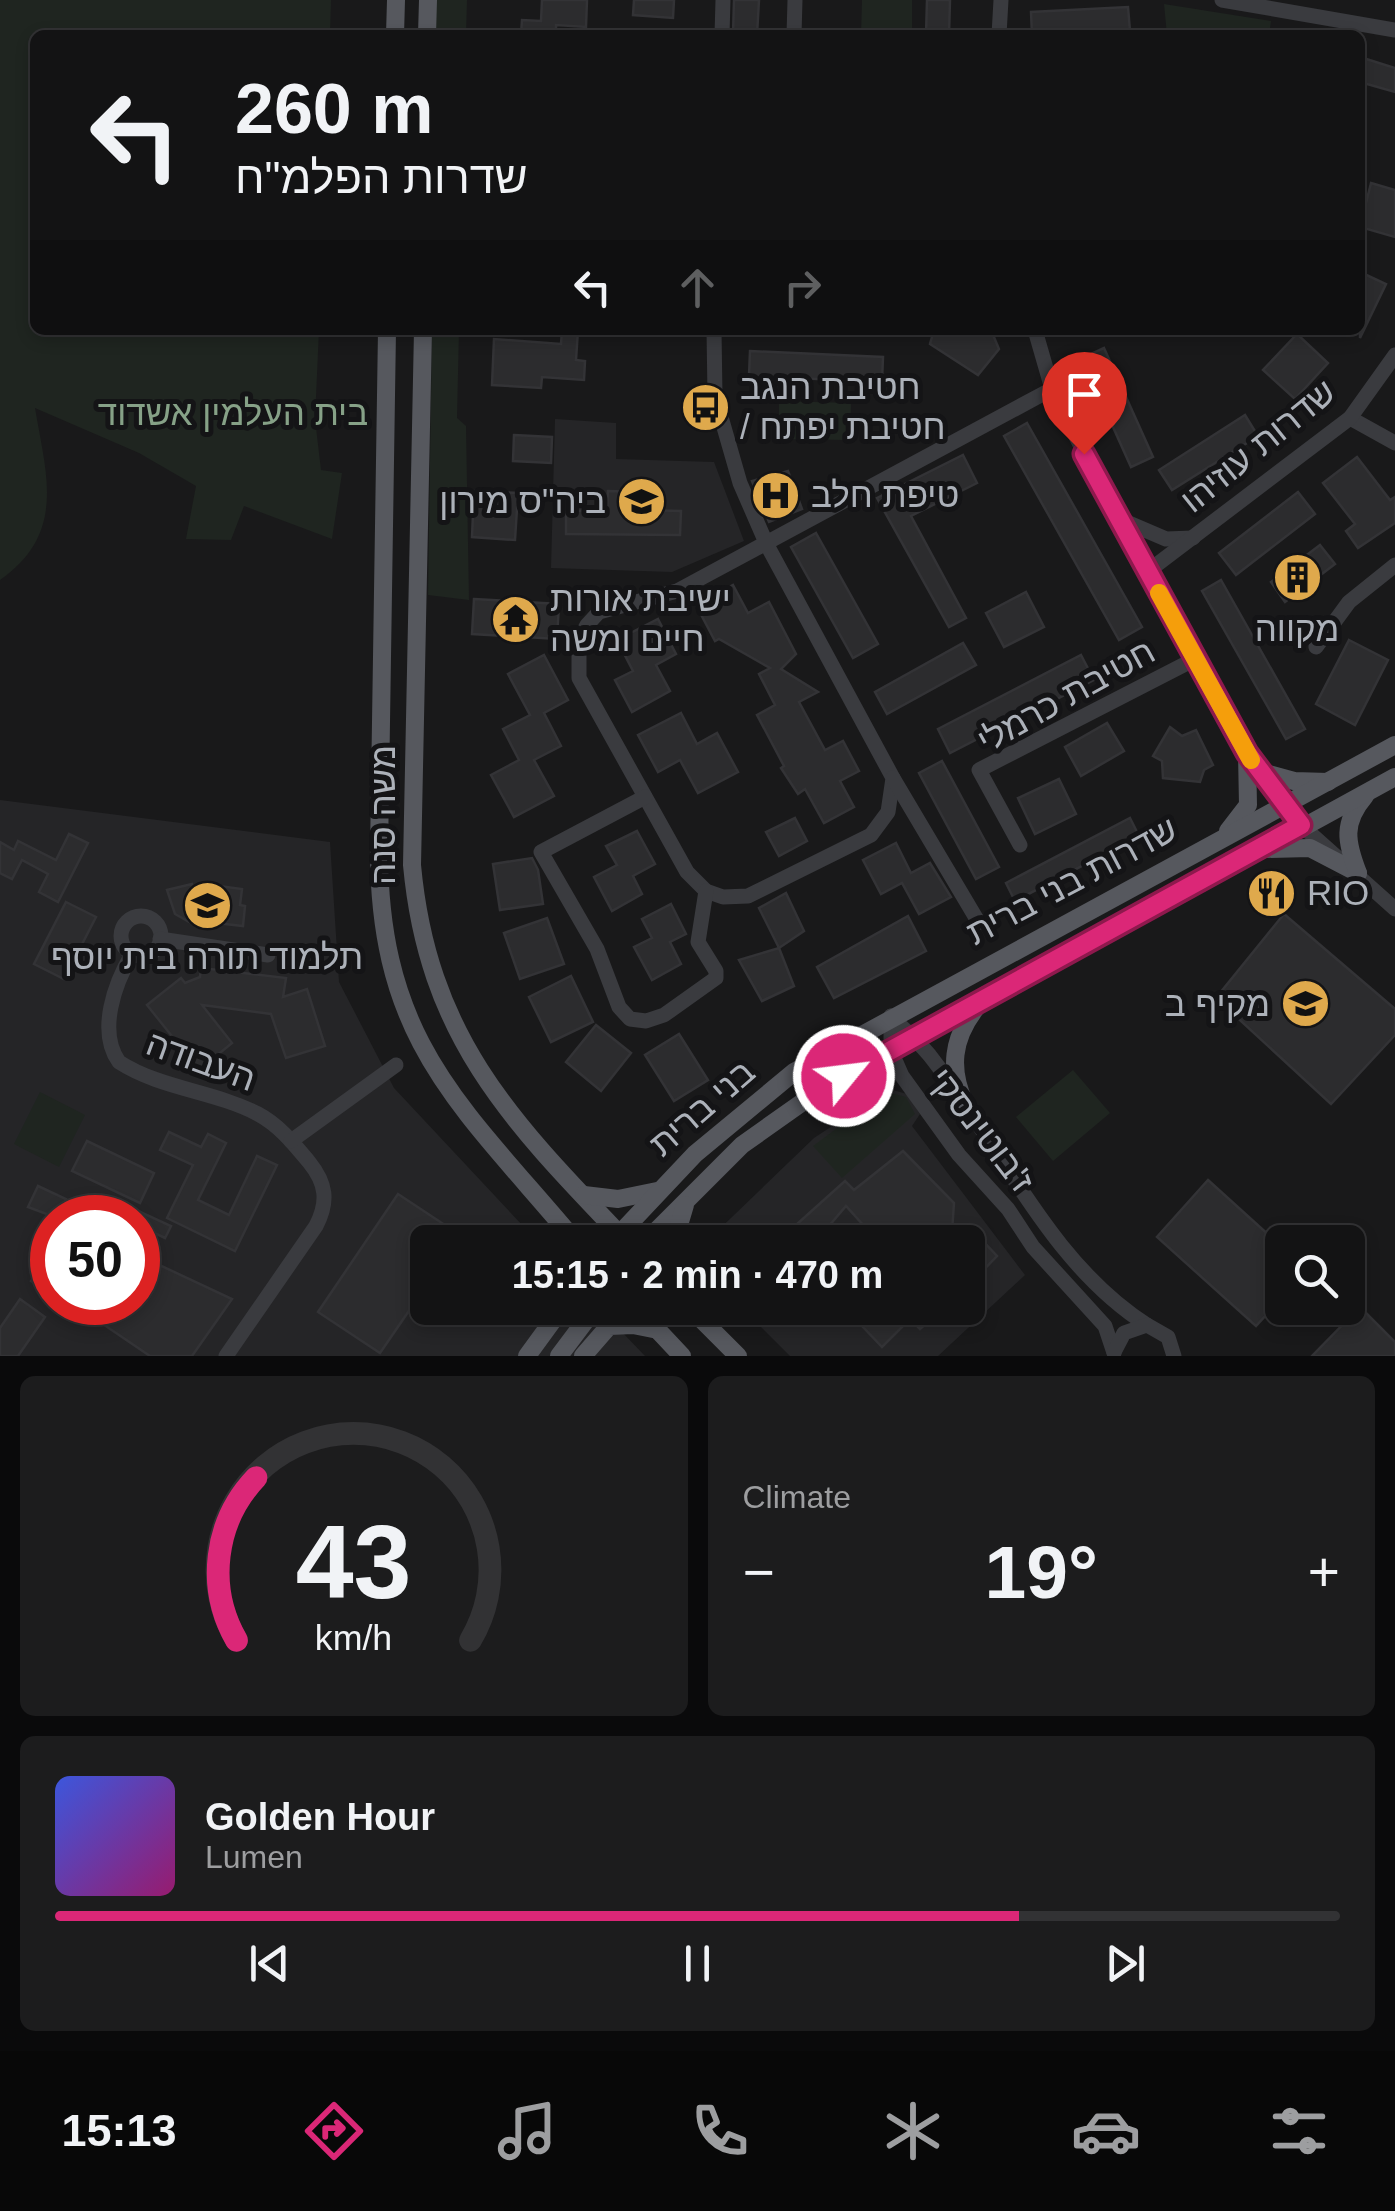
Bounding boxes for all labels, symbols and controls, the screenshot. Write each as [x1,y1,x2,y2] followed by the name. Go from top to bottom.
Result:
[70,70,200,200] icon: left
[235,70,433,148] text: 260 m
[235,152,528,203] text: שדרות הפלמ"ח
[565,260,620,315] icon: left
[670,260,725,315] icon: ahead
[775,260,830,315] icon: right
[1042,352,1127,455] pin
[740,367,946,446] place label: חטיבת הנגב / חטיבת יפתח
[1057,367,1112,422] icon: arrive
[1173,372,1343,520] street label: שדרות עוזיהו
[679,381,731,433] bus stop icon: חטיבת הנגב / חטיבת יפתח
[98,393,368,432] park label: בית העלמין אשדוד
[750,469,802,521] hospital icon: טיפת חלב
[615,475,667,527] school or university icon: ביה"ס מירון
[811,475,959,514] place label: טיפת חלב
[439,481,606,520] place label: ביה"ס מירון
[1271,551,1323,603] building icon: מקווה
[550,579,731,658] place label: ישיבת אורות חיים ומשה
[489,593,541,645] temple icon: ישיבת אורות חיים ומשה
[1255,609,1339,648] place label: מקווה
[970,631,1161,760] street label: חטיבת כרמלי
[363,745,402,885] street label: משה סנה
[960,809,1183,952] street label: שדרות בני ברית
[1246,867,1298,919] restaurant icon: RIO
[1307,873,1369,912] place label: RIO
[181,879,233,931] school or university icon: תלמוד תורה בית יוסף
[51,937,363,976] place label: תלמוד תורה בית יוסף
[1279,978,1331,1030] school or university icon: מקיף ב
[1165,984,1270,1023] place label: מקיף ב
[141,1023,261,1098] street label: העבודה
[792,1024,896,1128] position arrow
[641,1052,762,1164] street label: בני ברית
[922,1060,1043,1199] street label: ז'בוטינסקי
[30,1195,160,1325] speed limit sign: 50
[1265,1225,1365,1325] map controls
[1265,1225,1365,1325] button: search
[512,1254,883,1296] text: 15:15 · 2 min · 470 m
[743,1479,851,1515] text: Climate
[296,1504,412,1620] text: 43
[985,1530,1098,1614] text: 19°
[743,1541,775,1603] text: −
[1308,1541,1340,1603] text: +
[315,1618,392,1658] text: km/h
[205,1796,435,1838] text: Golden Hour
[205,1839,303,1875] text: Lumen
[242,1936,297,1991] icon: previous
[670,1936,725,1991] icon: pause
[1098,1936,1153,1991] icon: next
[299,2096,369,2166] icon: directions
[492,2096,562,2166] icon: music
[685,2096,755,2166] icon: phone
[878,2096,948,2166] icon: climate
[1071,2096,1141,2166] icon: car
[1264,2096,1334,2166] icon: filters
[61,2105,177,2156] text: 15:13

